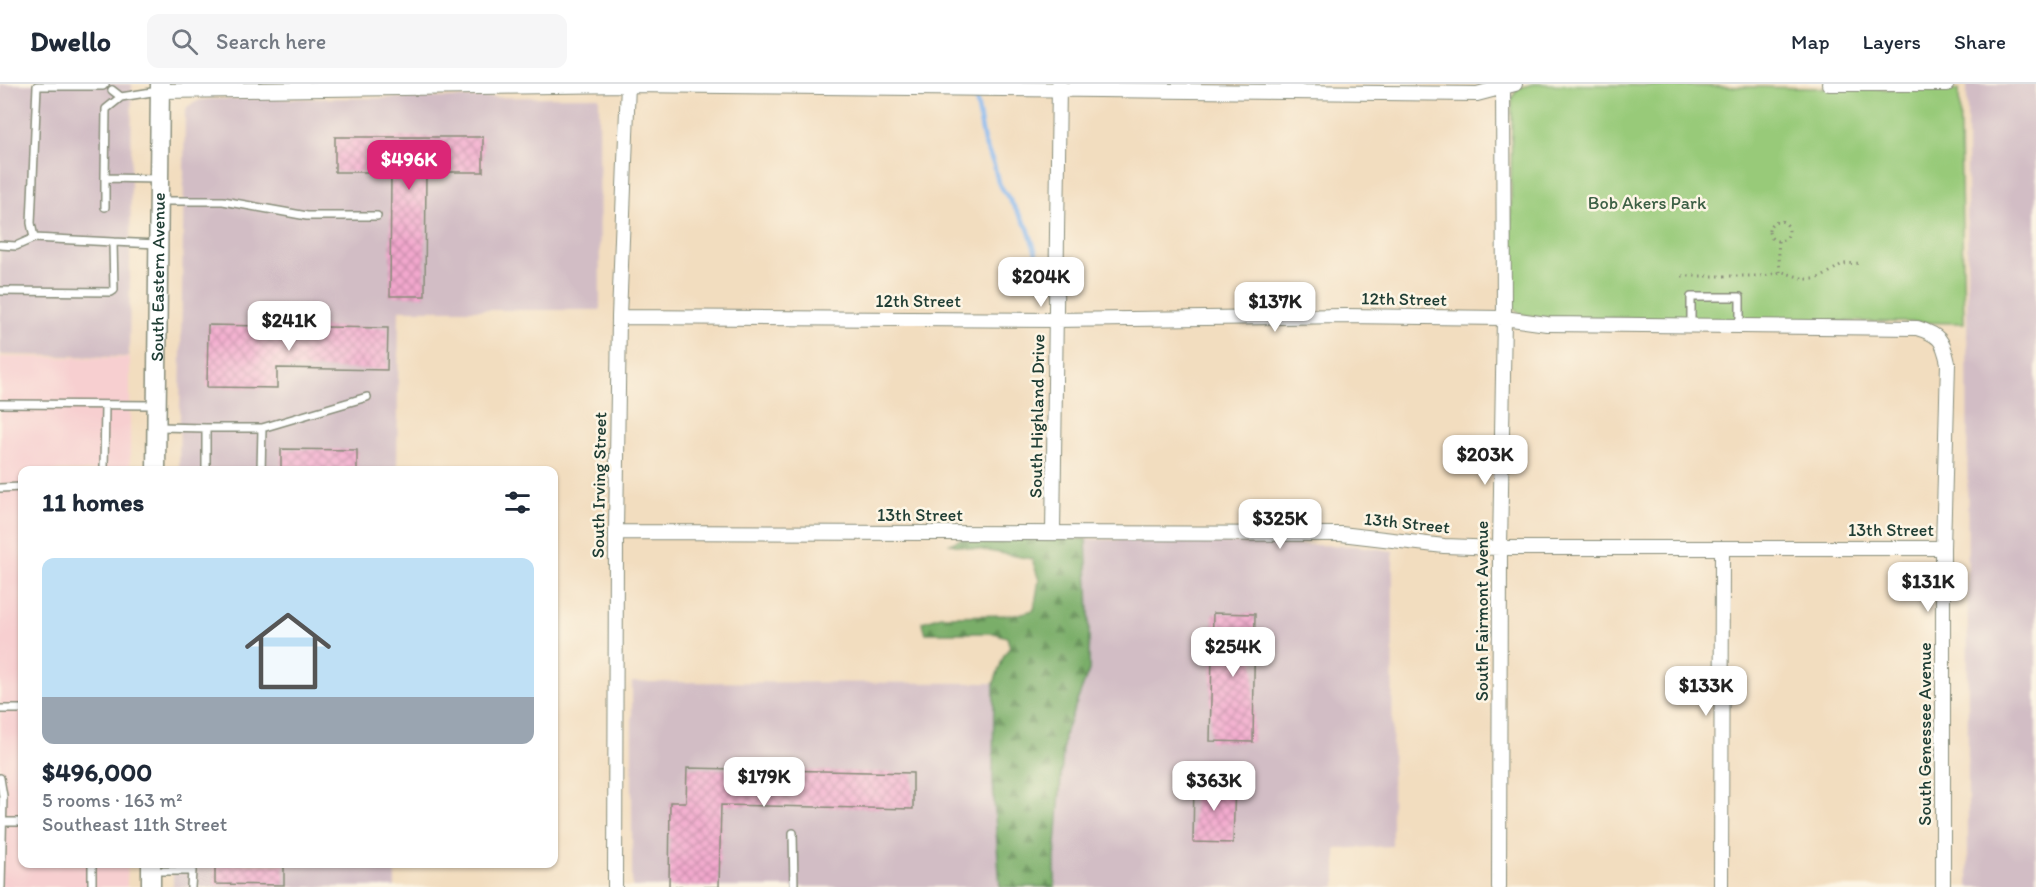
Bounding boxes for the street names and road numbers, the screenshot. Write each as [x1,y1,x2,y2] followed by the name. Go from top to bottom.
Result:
[146,192,170,362] street label: South Eastern Avenue
[1361,287,1447,311] street label: 12th Street
[875,290,961,312] street label: 12th Street
[1025,334,1049,498] street label: South Highland Drive
[587,411,611,558] street label: South Irving Street
[877,504,963,526] street label: 13th Street
[1363,508,1451,538] street label: 13th Street
[1848,519,1934,541] street label: 13th Street
[1471,521,1493,701] street label: South Fairmont Avenue
[1914,642,1936,826] street label: South Genessee Avenue

